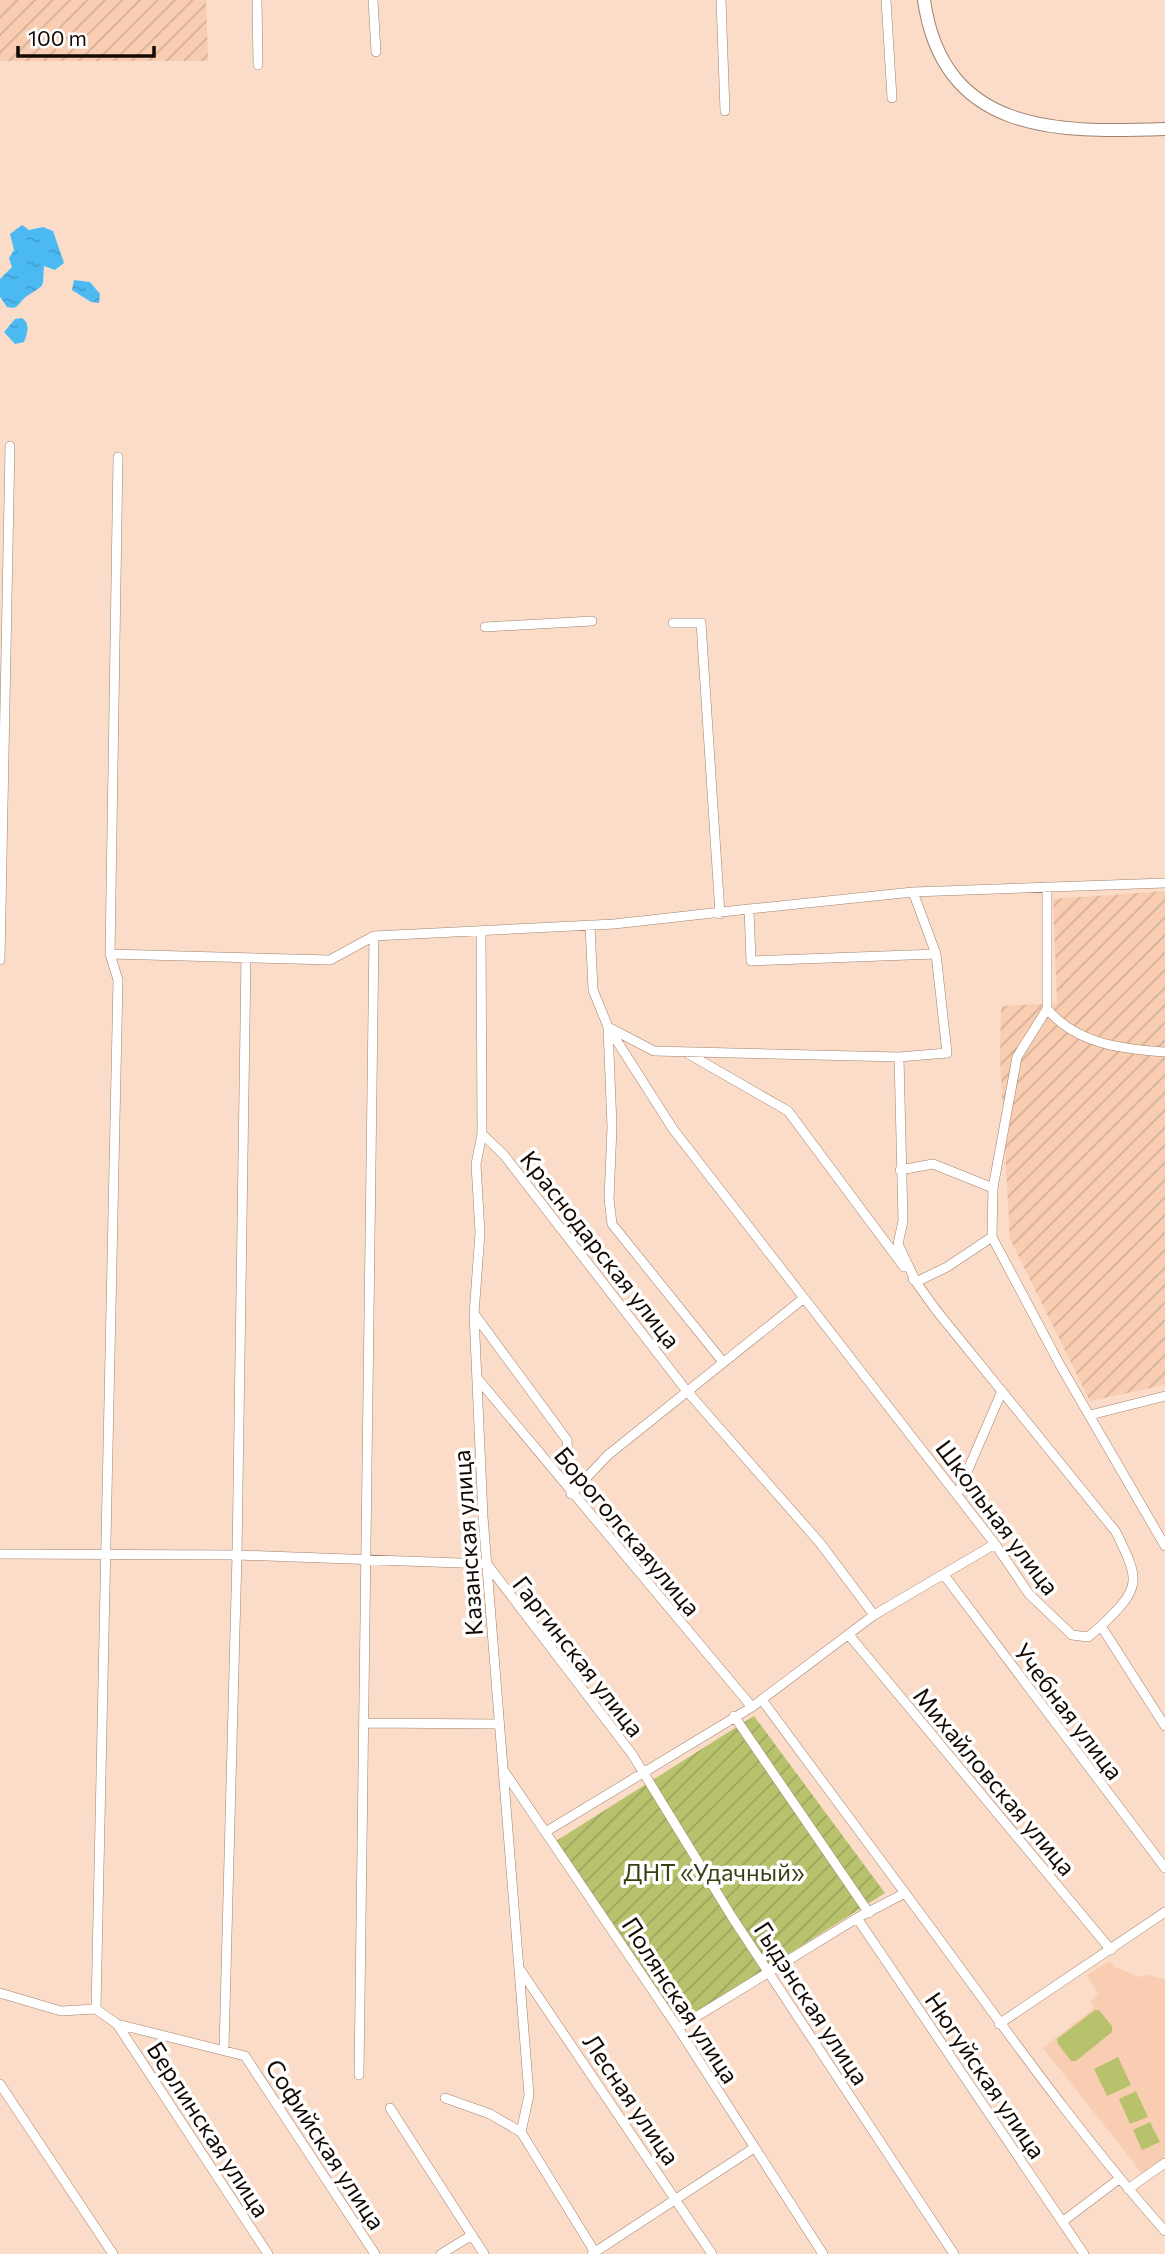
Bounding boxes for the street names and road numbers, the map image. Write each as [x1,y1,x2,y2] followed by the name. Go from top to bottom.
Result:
[515,1144,687,1354] street label: Краснодарская улица
[930,1434,1066,1600] street label: Школьная улица
[549,1441,707,1621] street label: Бороголскаяулица
[446,1449,488,1637] street label: Казанская улица
[507,1570,651,1742] street label: Гаргинская улица
[1008,1637,1130,1785] street label: Учебная улица
[908,1681,1082,1881] street label: Михайловская улица
[616,1911,746,2089] street label: Полянская улица
[748,1916,876,2090] street label: Гыдэнская улица
[920,1986,1052,2164] street label: Нюгуйская улица
[578,2028,686,2170] street label: Лесная улица
[142,2036,276,2222] street label: Берлинская улица
[260,2053,392,2235] street label: Софийская улица

